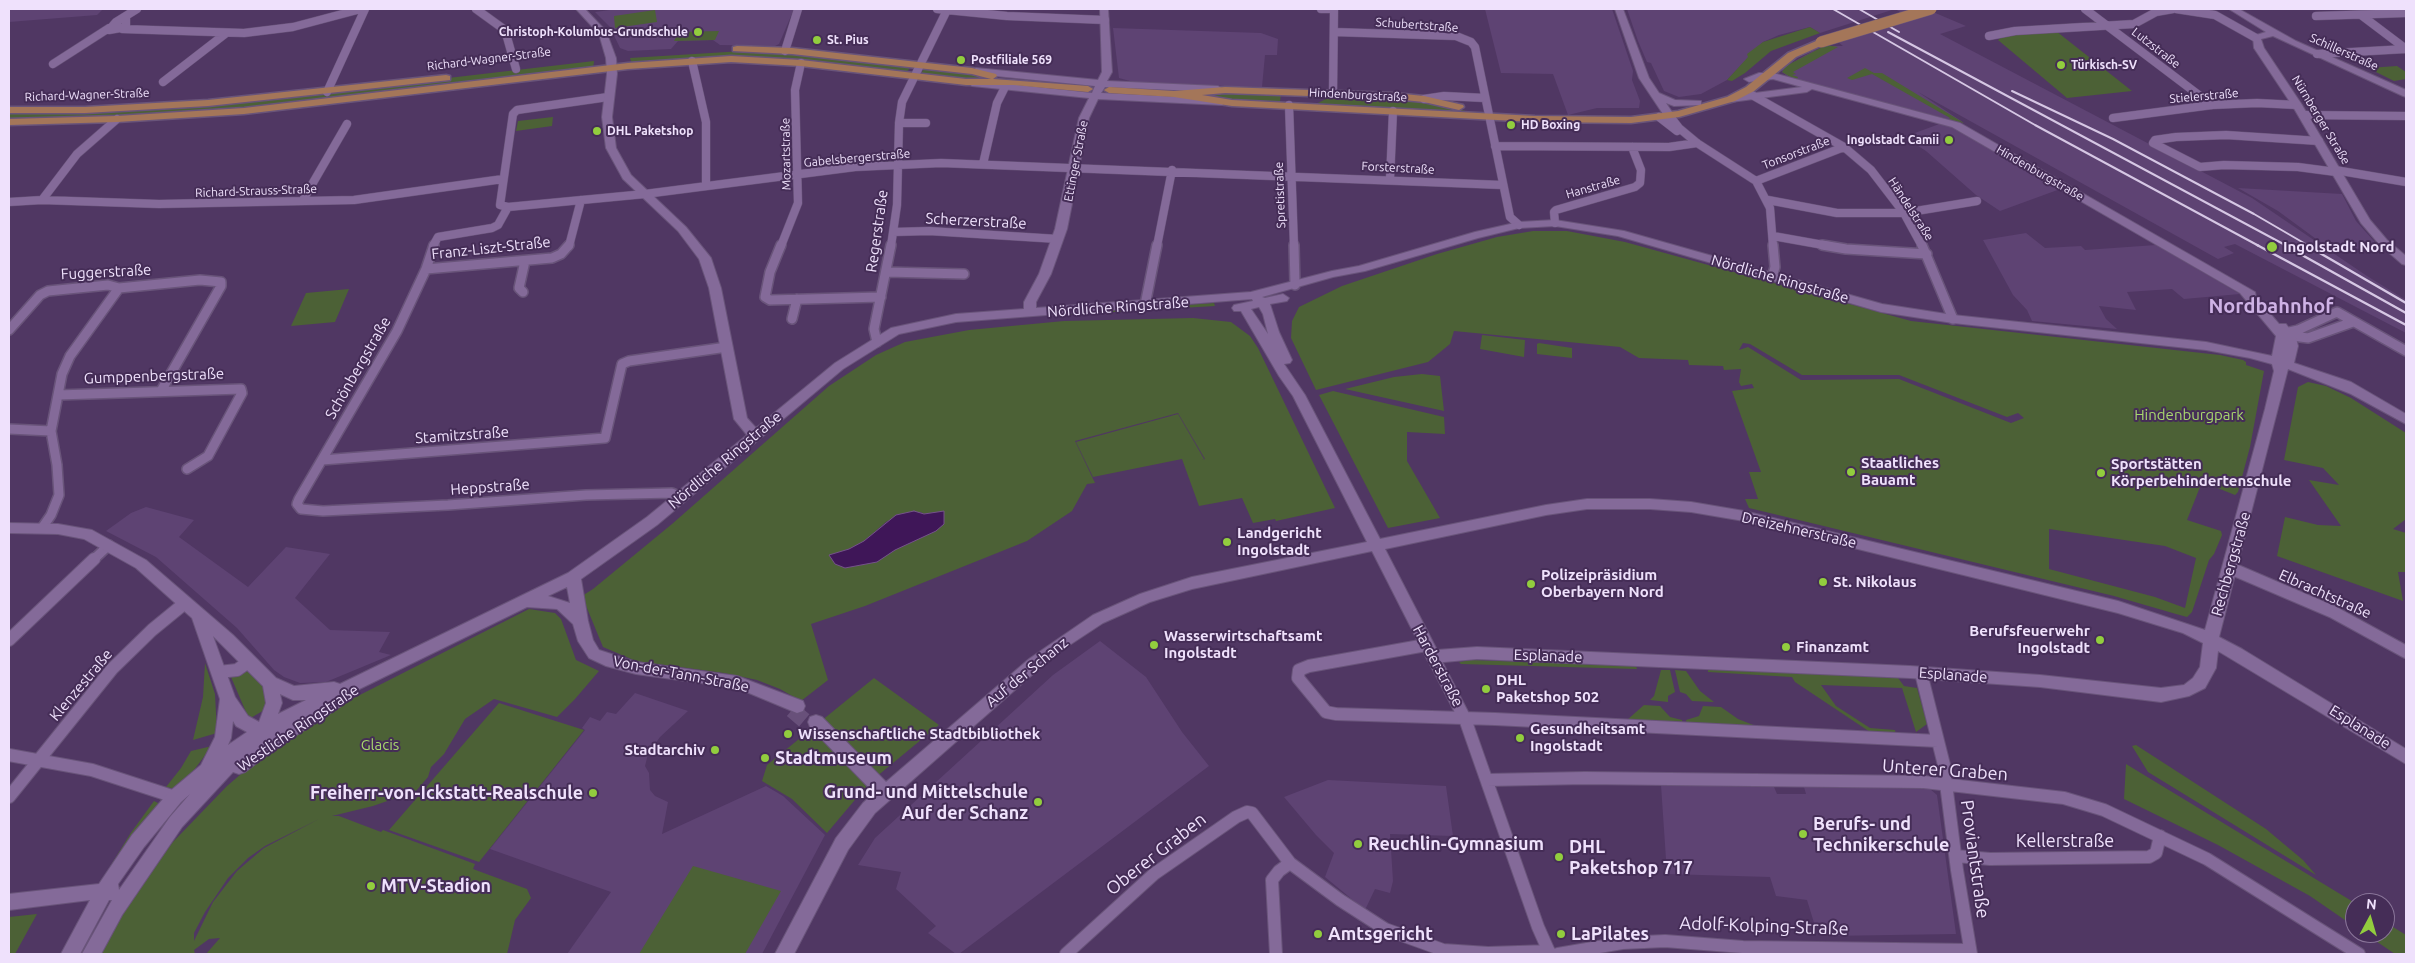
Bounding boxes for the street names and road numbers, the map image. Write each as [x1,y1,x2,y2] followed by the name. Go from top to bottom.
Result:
[1375,15,1459,35] street label: Schubertstraße
[2129,25,2183,71] street label: Lutzstraße
[2307,30,2381,74] street label: Schillerstraße
[426,44,552,74] street label: Richard-Wagner-Straße
[2289,73,2353,167] street label: Nürnberger Straße
[1308,85,1408,105] street label: Hindenburgstraße
[24,86,150,104] street label: Richard-Wagner-Straße
[2169,86,2239,106] street label: Stielerstraße
[778,118,794,190] street label: Mozartstraße
[1061,119,1091,203] street label: Ettinger Straße
[1760,134,1832,172] street label: Tonsorstraße
[1994,142,2086,204] street label: Hindenburgstraße
[803,146,911,170] street label: Gabelsbergerstraße
[1361,159,1435,177] street label: Forsterstraße
[1272,161,1288,229] street label: Spretistraße
[1564,172,1622,202] street label: Hanstraße
[1885,175,1937,243] street label: Händelstraße
[195,182,317,200] street label: Richard-Strauss-Straße
[862,189,892,273] street label: Regerstraße
[925,209,1027,233] street label: Scherzerstraße
[430,233,552,263] street label: Franz-Liszt-Straße
[1709,251,1851,307] street label: Nördliche Ringstraße
[60,261,152,283] street label: Fuggerstraße
[1047,293,1189,321] street label: Nördliche Ringstraße
[321,314,395,422] street label: Schönbergstraße
[84,365,224,387] street label: Gumppenbergstraße
[665,407,785,513] street label: Nördliche Ringstraße
[415,423,509,447] street label: Stamitzstraße
[450,475,530,499] street label: Heppstraße
[1740,508,1858,552] street label: Dreizehnerstraße
[2208,510,2254,618] street label: Rechbergstraße
[2276,566,2374,622] street label: Elbrachtstraße
[1409,622,1467,710] street label: Harderstraße
[982,633,1072,711] street label: Auf der Schanz
[46,645,116,725] street label: Klenzestraße
[1513,646,1583,666] street label: Esplanade
[611,652,751,696] street label: Von-der-Tann-Straße
[1918,664,1988,686] street label: Esplanade
[234,681,362,775] street label: Westliche Ringstraße
[2326,701,2394,753] street label: Esplanade
[1881,755,2009,785] street label: Unterer Graben
[1956,798,1994,920] street label: Proviantstraße
[1102,808,1210,900] street label: Oberer Graben
[2016,830,2114,852] street label: Kellerstraße
[1679,912,1849,940] street label: Adolf-Kolping-Straße

